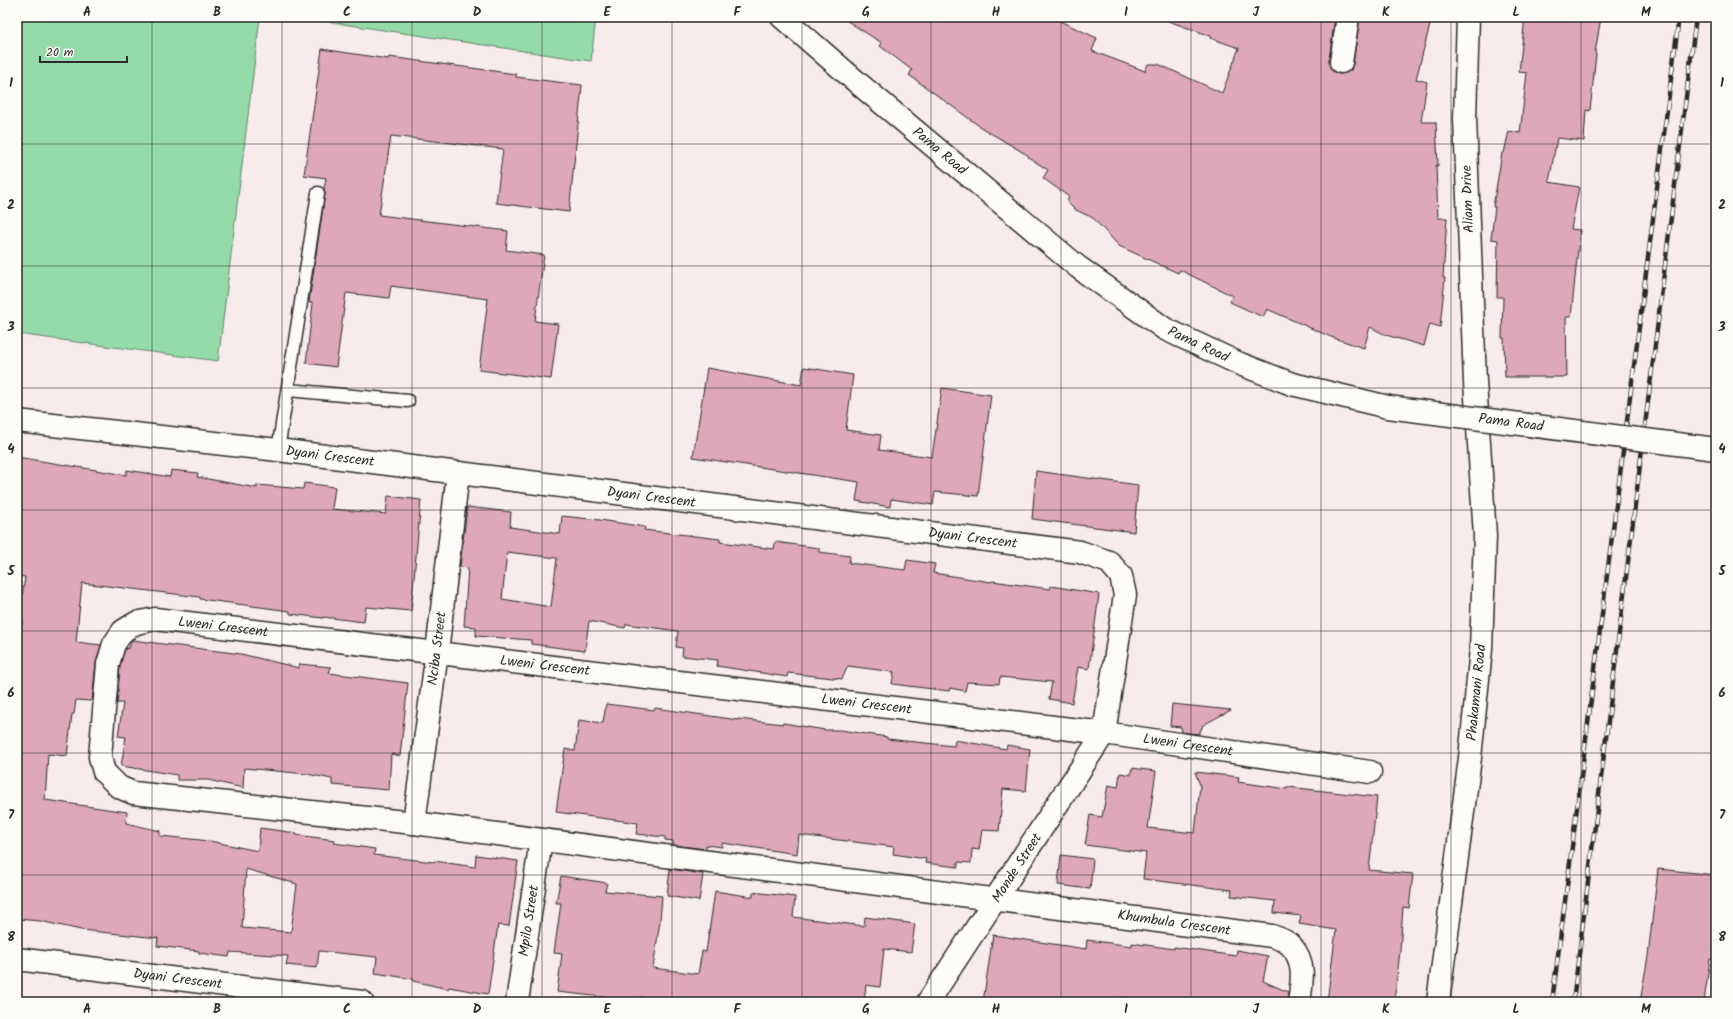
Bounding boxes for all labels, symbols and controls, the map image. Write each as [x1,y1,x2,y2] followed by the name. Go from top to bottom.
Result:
[83,2,91,23] text: A
[213,2,221,23] text: B
[343,2,351,23] text: C
[473,2,482,23] text: D
[603,2,611,23] text: E
[733,2,741,23] text: F
[862,2,870,23] text: G
[992,2,1001,23] text: H
[1124,2,1128,23] text: I
[1253,2,1260,23] text: J
[1382,2,1390,23] text: K
[1512,2,1520,23] text: L
[1641,2,1651,23] text: M
[40,38,127,64] scale bar
[46,43,74,62] text: 20 m
[9,73,13,94] text: 1
[1720,73,1724,94] text: 1
[907,122,973,181] street label: Pama Road
[1456,164,1480,233] street label: Aliam Drive
[7,195,15,216] text: 2
[1718,195,1726,216] text: 2
[6,317,15,338] text: 3
[1717,317,1726,338] text: 3
[1164,321,1234,369] street label: Pama Road
[1477,408,1546,438] street label: Pama Road
[7,439,15,460] text: 4
[1718,439,1726,460] text: 4
[284,440,376,473] street label: Dyani Crescent
[606,481,698,514] street label: Dyani Crescent
[927,522,1019,555] street label: Dyani Crescent
[7,561,16,582] text: 5
[1718,561,1727,582] text: 5
[422,610,453,687] street label: Nciba Street
[177,611,270,644] street label: Lweni Crescent
[1461,643,1492,742] street label: Phakamani Road
[499,650,592,682] street label: Lweni Crescent
[7,683,15,704] text: 6
[1718,683,1726,704] text: 6
[820,688,913,721] street label: Lweni Crescent
[1142,728,1235,763] street label: Lweni Crescent
[8,805,15,826] text: 7
[1719,805,1726,826] text: 7
[986,828,1048,907] street label: Monde Street
[513,883,545,958] street label: Mpilo Street
[1116,904,1233,942] street label: Khumbula Crescent
[7,927,15,948] text: 8
[1718,927,1726,948] text: 8
[132,963,224,996] street label: Dyani Crescent
[83,999,91,1019] text: A
[213,999,221,1019] text: B
[343,999,351,1019] text: C
[473,999,482,1019] text: D
[603,999,611,1019] text: E
[733,999,741,1019] text: F
[862,999,870,1019] text: G
[992,999,1001,1019] text: H
[1124,999,1128,1019] text: I
[1253,999,1260,1019] text: J
[1382,999,1390,1019] text: K
[1512,999,1520,1019] text: L
[1641,999,1651,1019] text: M

